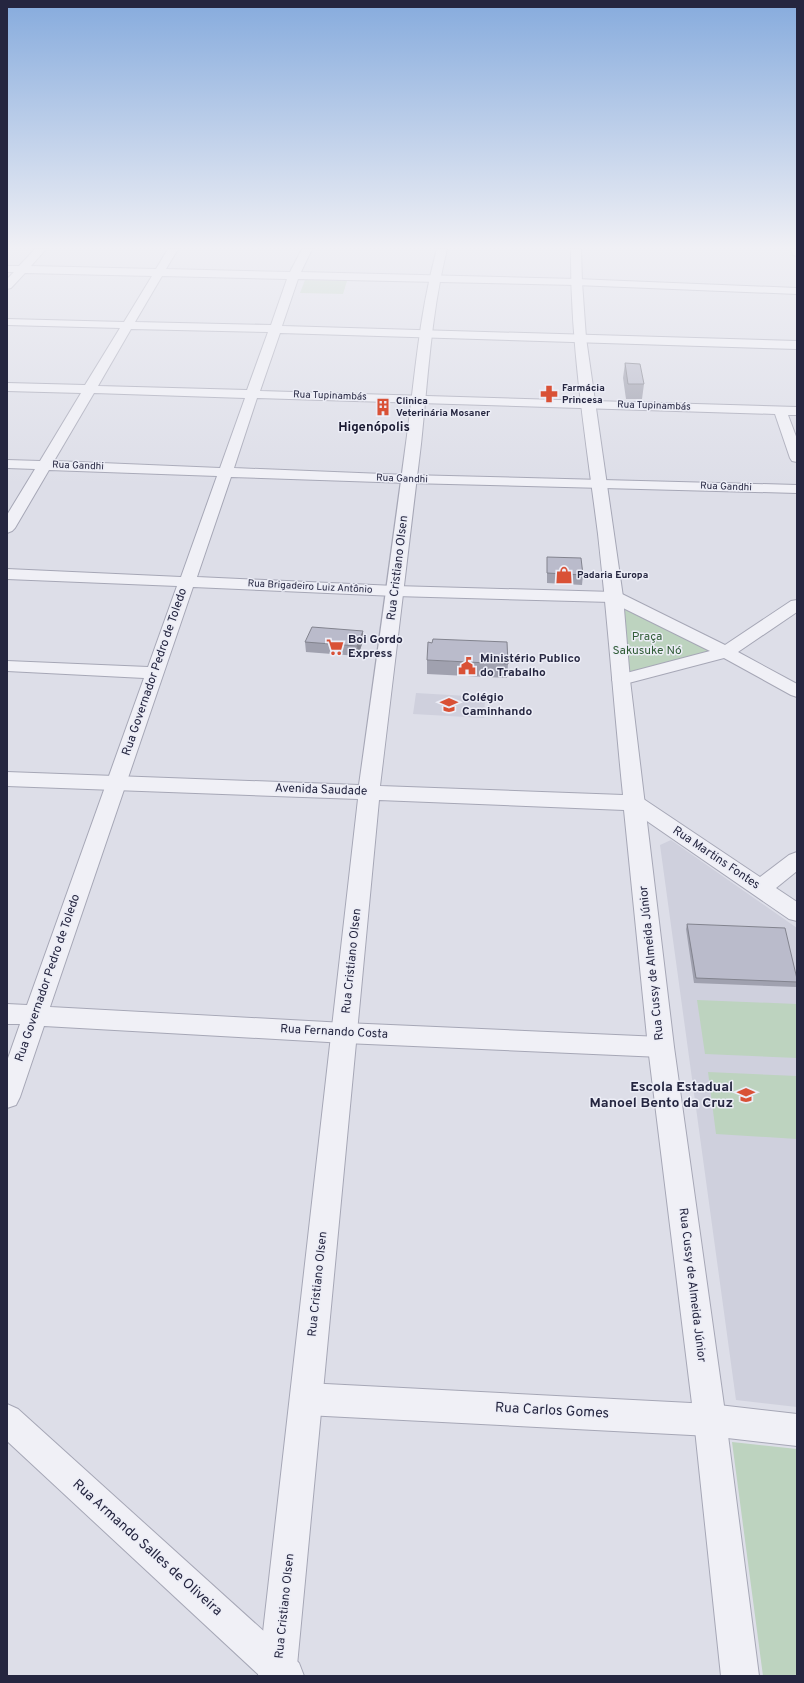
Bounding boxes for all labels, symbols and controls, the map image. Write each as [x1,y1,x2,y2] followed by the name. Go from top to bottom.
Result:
[562,382,605,407] place label: Farmácia Princesa
[539,384,559,404] pharmacy icon: Farmácia Princesa
[293,388,367,404] street label: Rua Tupinambás
[396,395,491,420] place label: Clinica Veterinária Mosaner
[373,397,393,417] building icon: Clinica Veterinária Mosaner
[617,398,691,414] street label: Rua Tupinambás
[338,420,410,436] district label: Higenópolis
[52,459,104,473] street label: Rua Gandhi
[376,472,428,486] street label: Rua Gandhi
[700,480,752,494] street label: Rua Gandhi
[384,515,412,621] street label: Rua Cristiano Olsen
[554,565,574,585] shop icon: Padaria Europa
[577,569,648,582] place label: Padaria Europa
[247,577,373,597] street label: Rua Brigadeiro Luiz Antônio
[119,586,191,758] street label: Rua Governador Pedro de Toledo
[612,629,682,659] park label: Praça Sakusuke Nó
[348,632,403,662] place label: Boi Gordo Express
[325,637,345,657] supermarket icon: Boi Gordo Express
[480,651,581,681] place label: Ministério Publico do Trabalho
[457,656,477,676] public building icon: Ministério Publico do Trabalho
[462,690,532,720] place label: Colégio Caminhando
[439,695,459,715] school or university icon: Colégio Caminhando
[274,780,368,800] street label: Avenida Saudade
[669,823,763,893] street label: Rua Martins Fontes
[636,885,668,1041] street label: Rua Cussy de Almeida Júnior
[12,892,84,1064] street label: Rua Governador Pedro de Toledo
[339,908,365,1014] street label: Rua Cristiano Olsen
[280,1021,388,1043] street label: Rua Fernando Costa
[589,1079,733,1112] place label: Escola Estadual Manoel Bento da Cruz
[736,1085,756,1105] school or university icon: Escola Estadual Manoel Bento da Cruz
[675,1207,709,1363] street label: Rua Cussy de Almeida Júnior
[305,1231,331,1337] street label: Rua Cristiano Olsen
[494,1400,610,1422] street label: Rua Carlos Gomes
[69,1476,225,1620] street label: Rua Armando Salles de Oliveira
[272,1553,298,1659] street label: Rua Cristiano Olsen

